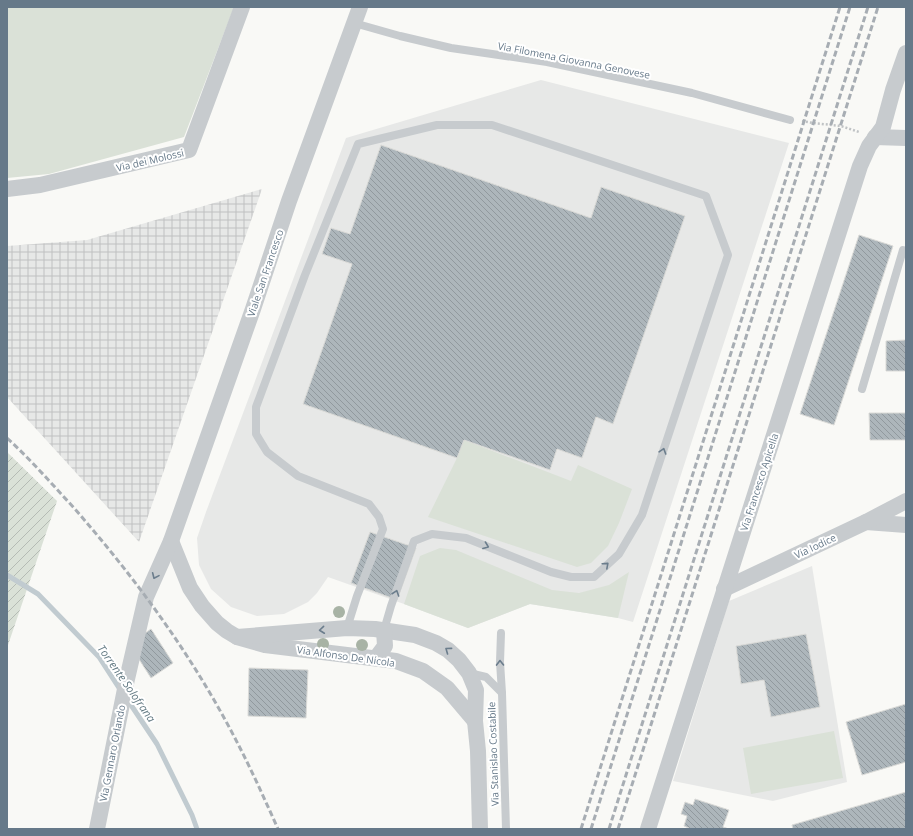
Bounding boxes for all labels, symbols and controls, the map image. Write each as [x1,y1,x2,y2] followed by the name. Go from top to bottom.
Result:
[497,38,652,82] street label: Via Filomena Giovanna Genovese
[115,145,185,175] street label: Via dei Molossi
[243,227,287,319] street label: Viale San Francesco
[737,431,781,533] street label: Via Francesco Apicella
[658,447,667,454] one-way arrow
[792,530,838,562] street label: Via Iodice
[482,542,489,550] one-way arrow
[601,563,609,570] one-way arrow
[152,573,160,580] one-way arrow
[391,589,400,596] one-way arrow
[319,626,325,635] one-way arrow
[95,641,159,725] water label: Torrente Solofrana
[296,642,396,670] street label: Via Alfonso De Nicola
[445,648,452,655] one-way arrow
[496,660,504,666] one-way arrow
[484,701,502,806] street label: Via Stanislao Costabile
[96,703,128,803] street label: Via Gennaro Orlando

